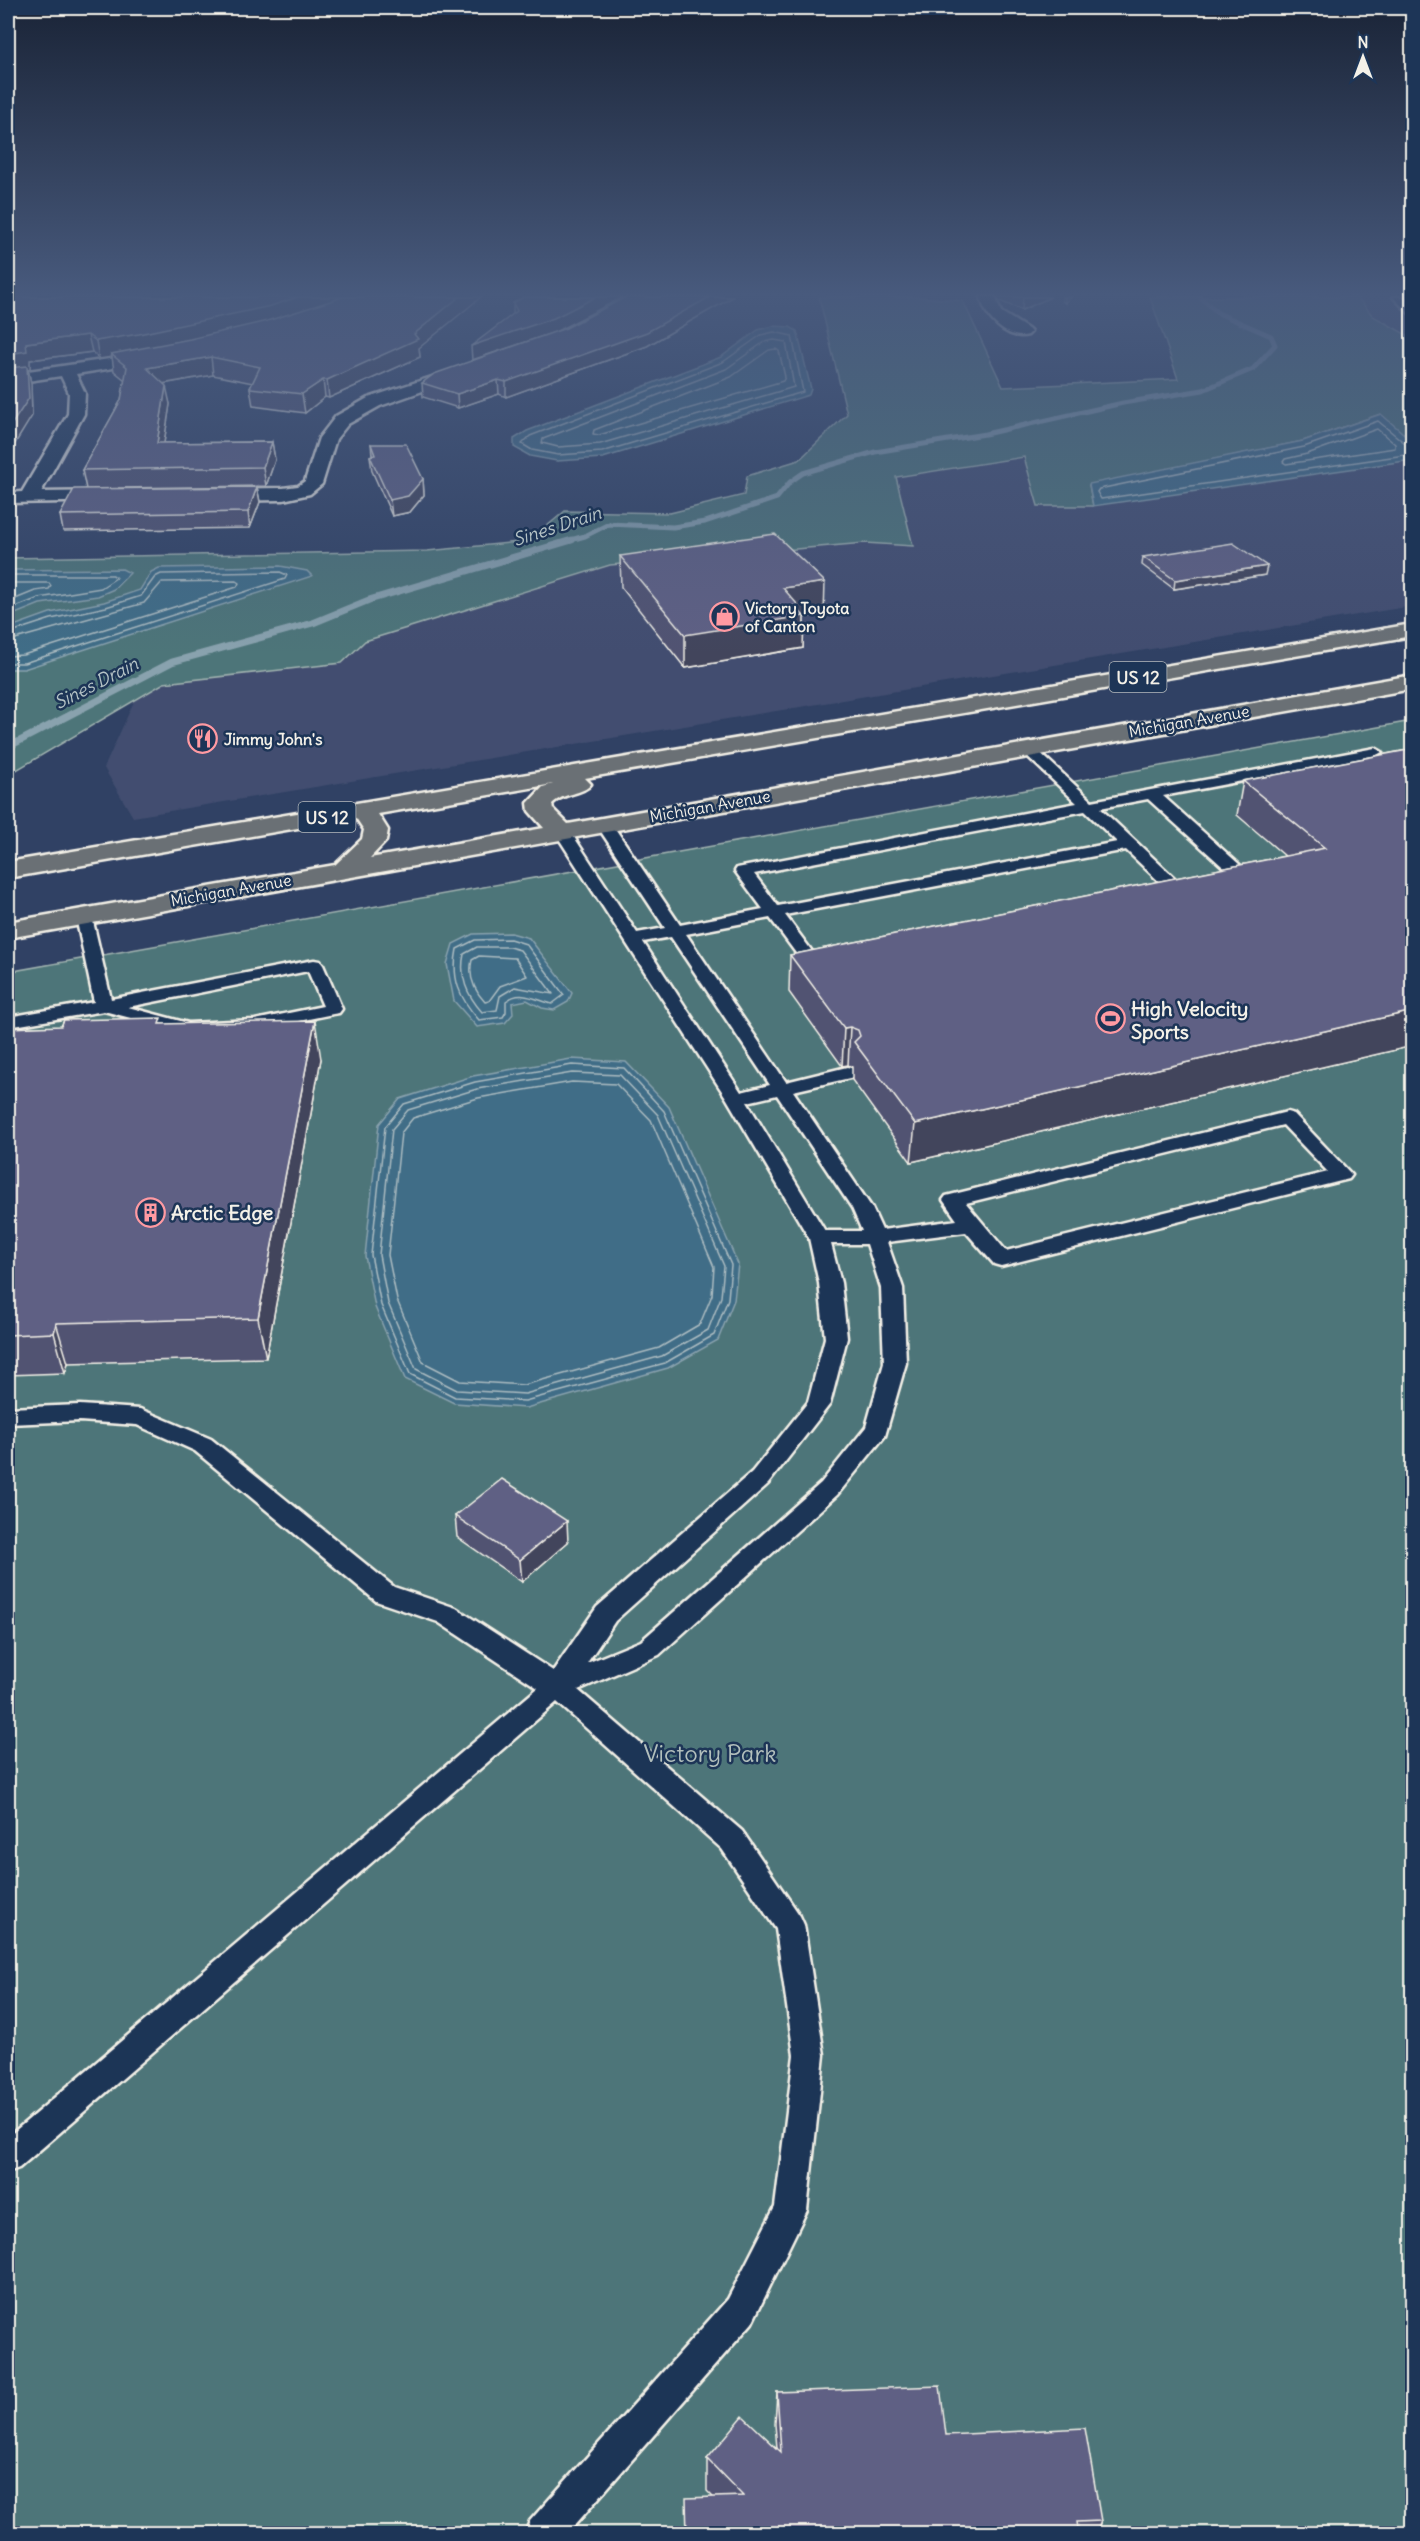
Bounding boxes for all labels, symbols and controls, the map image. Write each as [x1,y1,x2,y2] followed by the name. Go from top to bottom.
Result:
[1333,27,1393,87] north arrow
[1357,32,1369,52] text: N
[510,501,605,551] water label: Sines Drain
[745,598,849,636] place label: Victory Toyota of Canton
[708,601,740,633] shop icon: Victory Toyota of Canton
[50,652,142,714] water label: Sines Drain
[1110,662,1166,692] road number: US 12
[1127,701,1251,741] street label: Michigan Avenue
[187,723,219,755] restaurant icon: Jimmy John's
[224,729,322,750] place label: Jimmy John's
[648,786,772,826] street label: Michigan Avenue
[298,802,356,832] road number: US 12
[169,870,293,910] street label: Michigan Avenue
[1131,996,1248,1044] place label: High Velocity Sports
[1094,1003,1126,1035] sports icon: High Velocity Sports
[134,1196,166,1228] building icon: Arctic Edge
[171,1200,274,1225] place label: Arctic Edge
[644,1738,776,1768] park label: Victory Park

